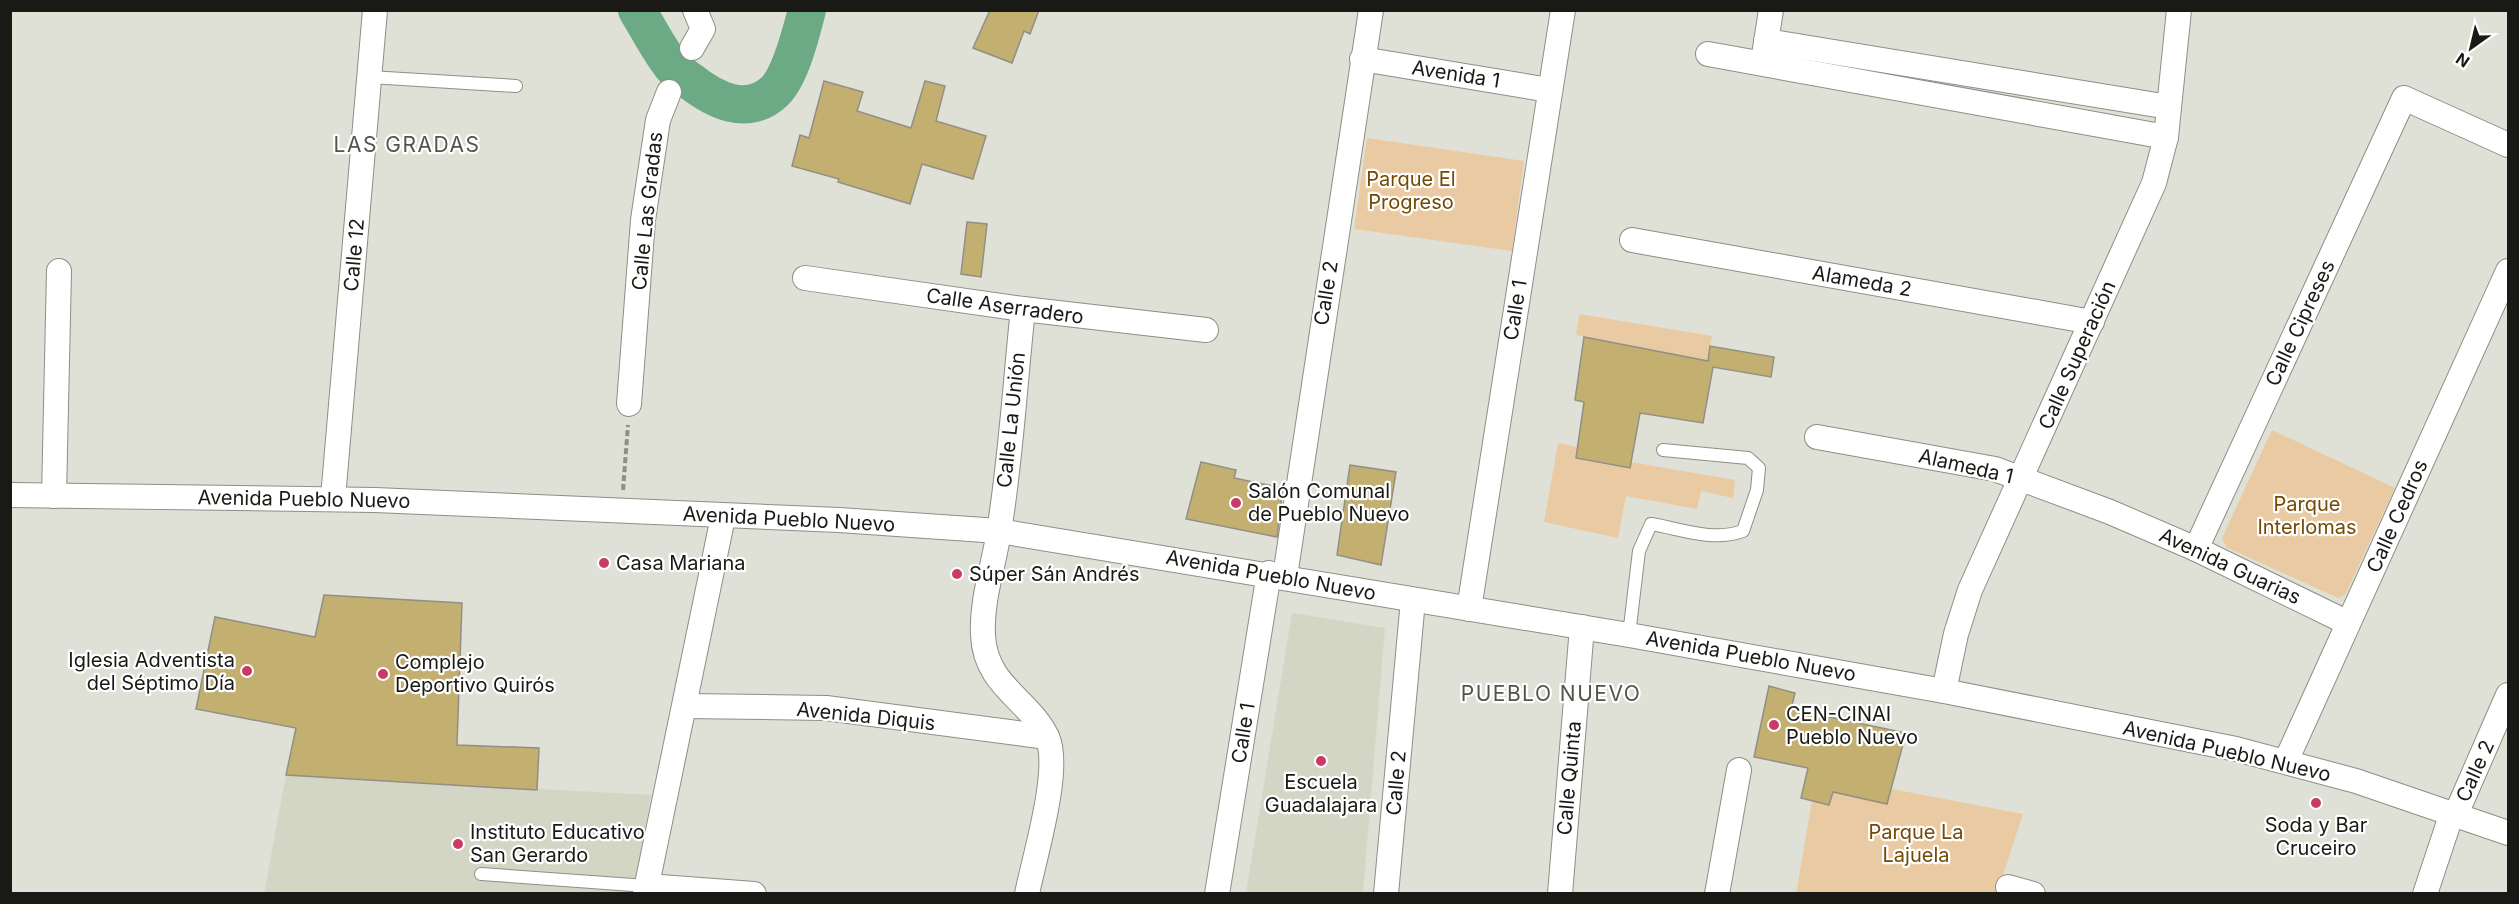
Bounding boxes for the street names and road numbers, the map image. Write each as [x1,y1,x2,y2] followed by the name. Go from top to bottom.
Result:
[1410,55,1502,93] street label: Avenida 1
[627,131,667,291] street label: Calle Las Gradas
[339,218,369,292] street label: Calle 12
[2260,256,2340,390] street label: Calle Cipreses
[1309,259,1343,327] street label: Calle 2
[1810,260,1914,302] street label: Alameda 2
[2033,277,2121,433] street label: Calle Superación
[1498,278,1532,342] street label: Calle 1
[925,283,1085,329] street label: Calle Aserradero
[992,351,1030,489] street label: Calle La Unión
[1916,443,2016,489] street label: Alameda 1
[2361,456,2433,576] street label: Calle Cedros
[197,485,411,513] street label: Avenida Pueblo Nuevo
[682,501,896,537] street label: Avenida Pueblo Nuevo
[2156,523,2304,609] street label: Avenida Guarias
[1164,545,1378,605] street label: Avenida Pueblo Nuevo
[1644,626,1858,686] street label: Avenida Pueblo Nuevo
[795,697,937,735] street label: Avenida Diquis
[1226,701,1260,765] street label: Calle 1
[2121,715,2333,787] street label: Avenida Pueblo Nuevo
[1552,720,1586,836] street label: Calle Quinta
[2451,736,2499,806] street label: Calle 2
[1381,750,1411,816] street label: Calle 2

